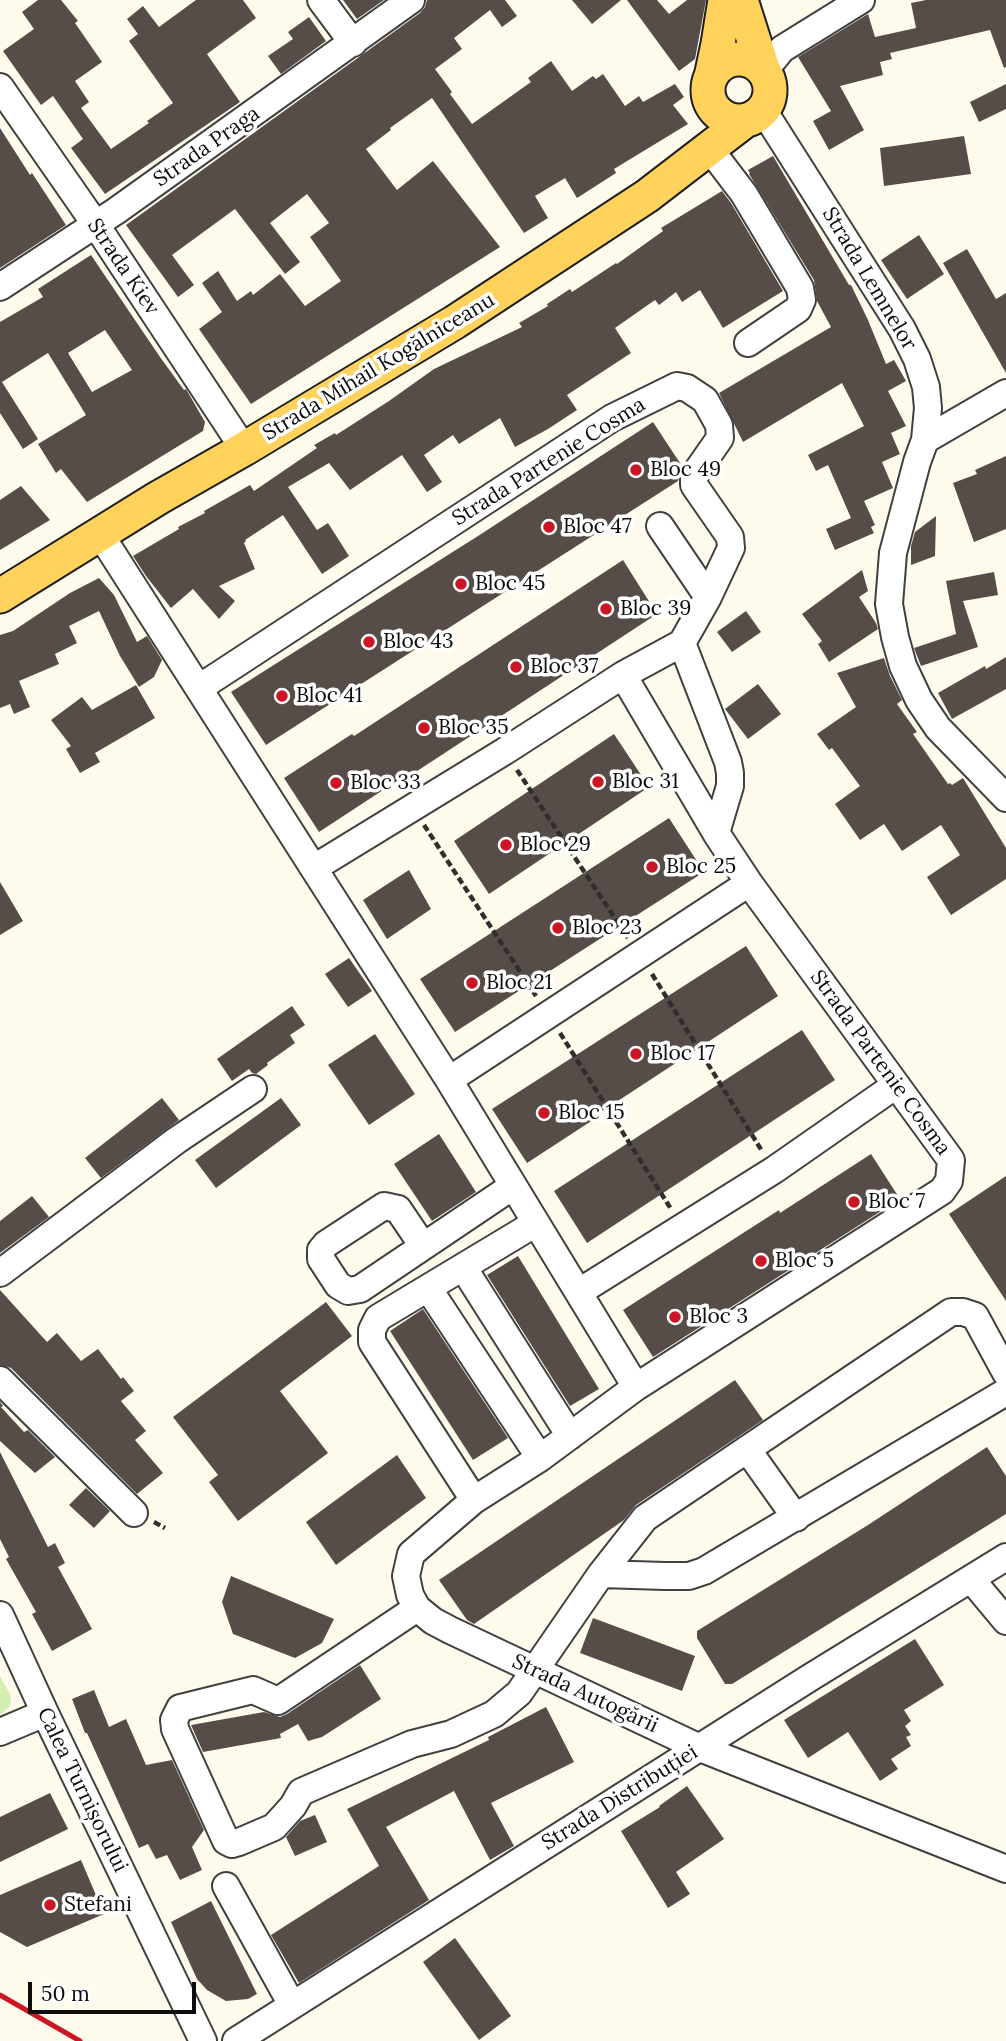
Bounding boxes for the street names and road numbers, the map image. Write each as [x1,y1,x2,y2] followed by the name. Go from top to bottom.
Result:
[149,101,265,193] street label: Strada Praga
[816,203,922,355] street label: Strada Lemnelor
[82,214,164,320] street label: Strada Kiev
[258,288,500,446] street label: Strada Mihail Kogălniceanu
[448,392,650,532] street label: Strada Partenie Cosma
[804,966,956,1160] street label: Strada Partenie Cosma
[508,1649,662,1739] street label: Strada Autogării
[31,1704,133,1876] street label: Calea Turnișorului
[537,1740,703,1856] street label: Strada Distribuției

